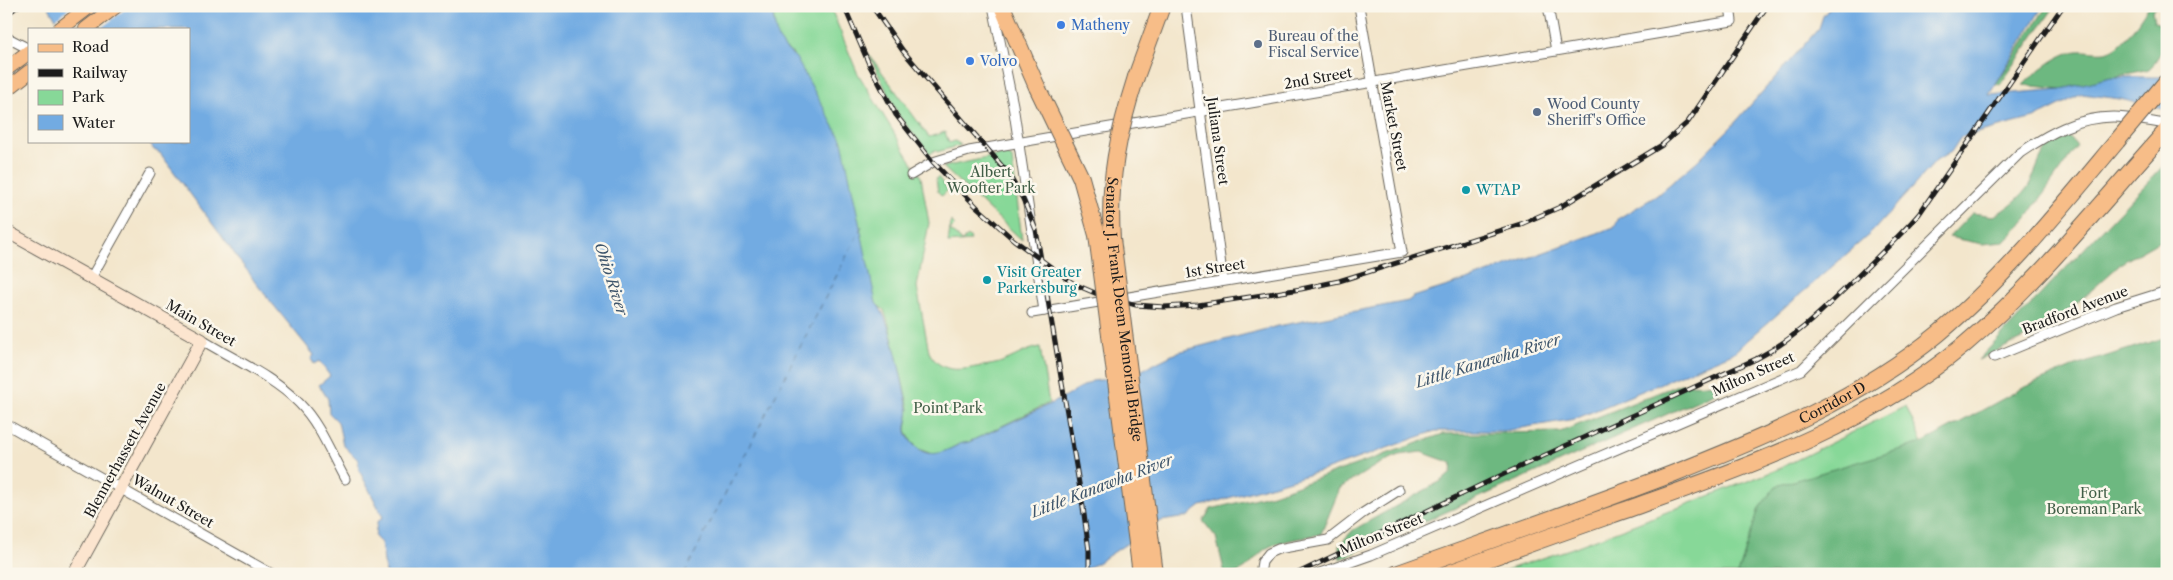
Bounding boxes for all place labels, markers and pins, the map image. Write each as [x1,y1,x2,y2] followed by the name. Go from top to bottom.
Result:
[1071,16,1130,34] place label: Matheny
[1055,19,1067,31] marker: Matheny
[1268,27,1359,61] place label: Bureau of the Fiscal Service
[1252,38,1264,50] marker: Bureau of the Fiscal Service
[979,52,1017,70] place label: Volvo
[964,55,976,67] marker: Volvo
[1546,95,1646,129] place label: Wood County Sheriff's Office
[1531,106,1543,118] marker: Wood County Sheriff's Office
[1475,181,1520,199] place label: WTAP
[1460,184,1472,196] marker: WTAP
[996,263,1081,297] place label: Visit Greater Parkersburg
[981,274,993,286] marker: Visit Greater Parkersburg

